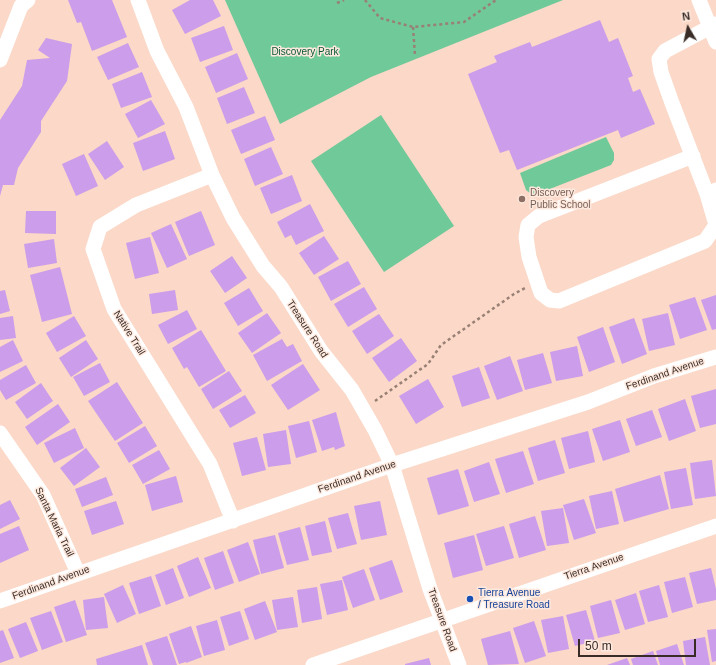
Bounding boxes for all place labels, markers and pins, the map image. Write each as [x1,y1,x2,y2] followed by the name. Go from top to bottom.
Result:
[530,187,591,210] place label: Discovery Public School
[517,194,527,204] marker: Discovery Public School
[478,587,550,610] place label: Tierra Avenue / Treasure Road
[465,594,475,604] marker: Tierra Avenue / Treasure Road

